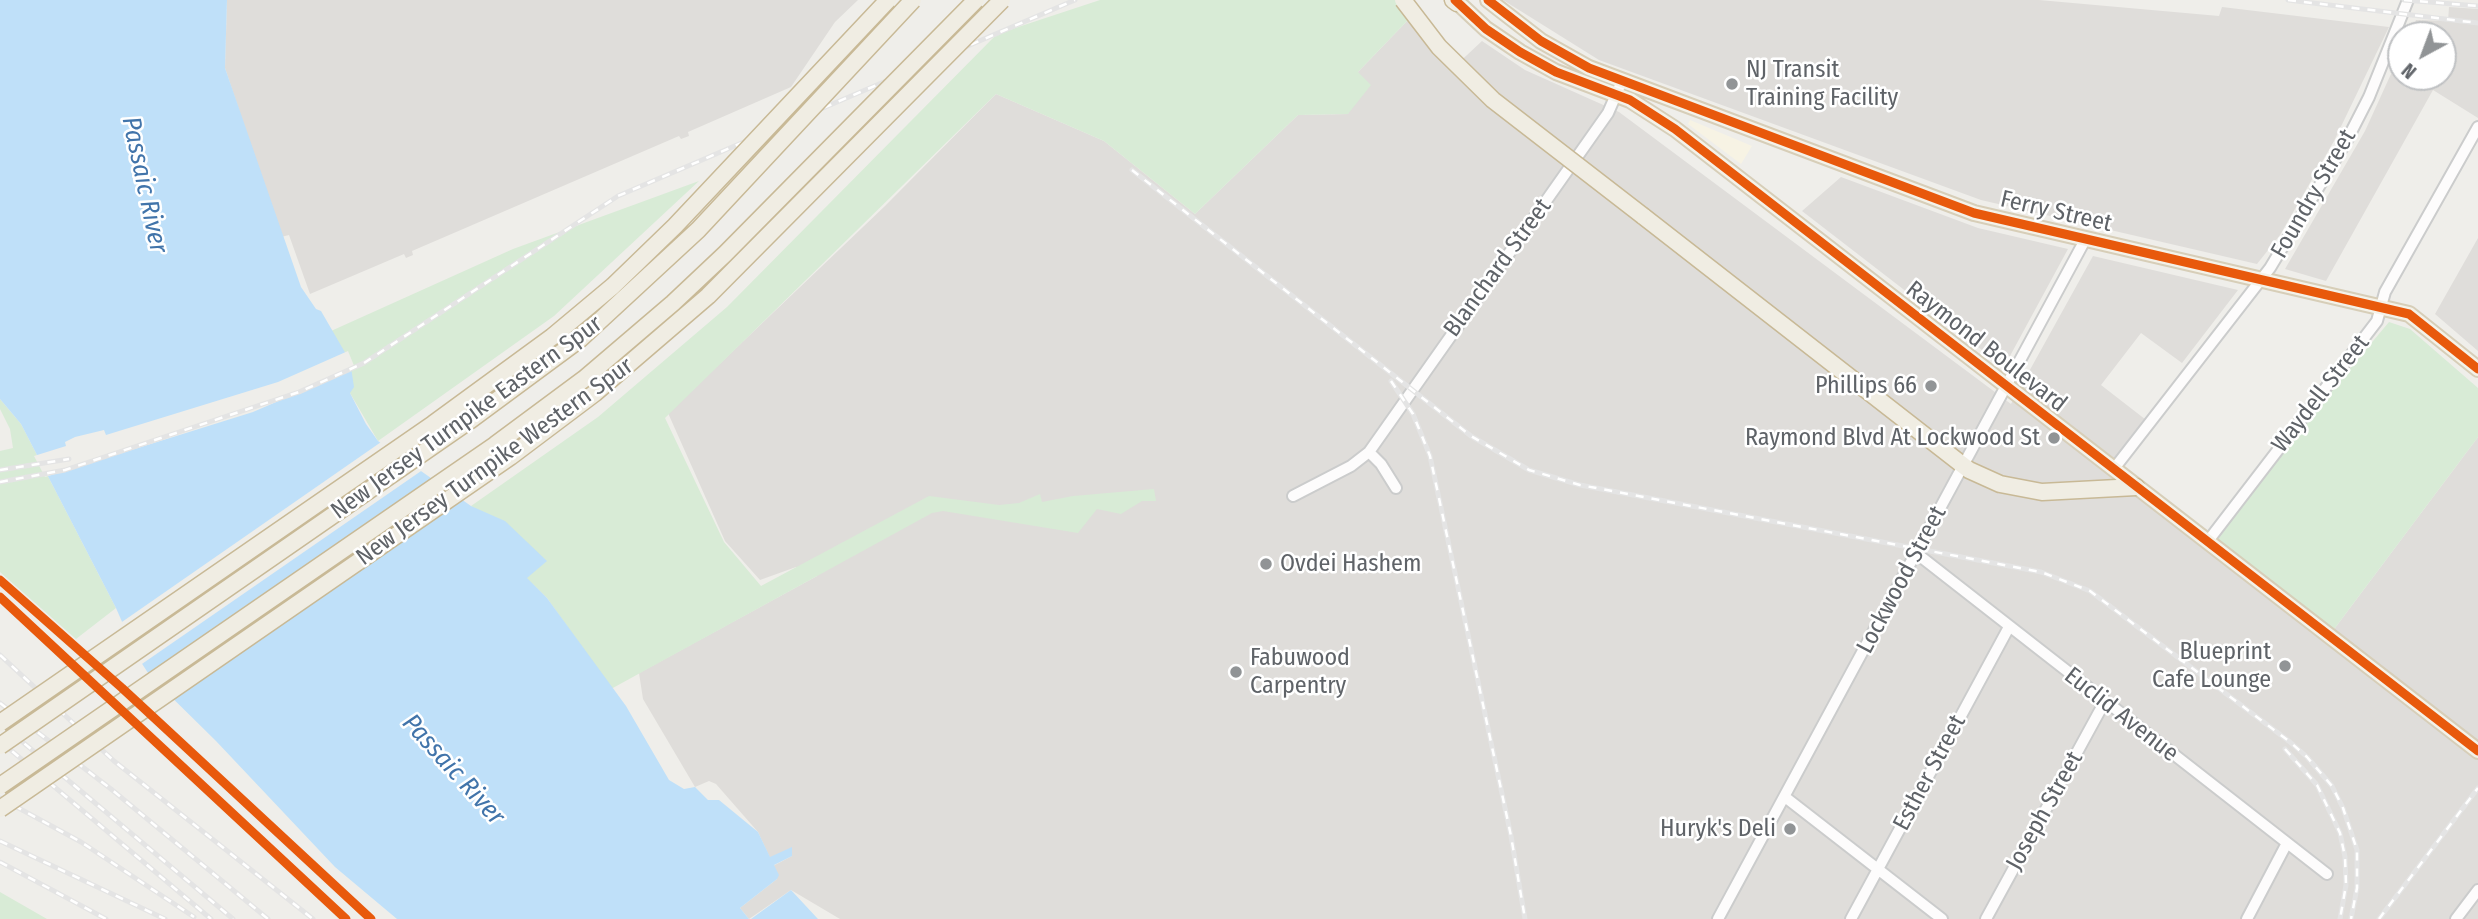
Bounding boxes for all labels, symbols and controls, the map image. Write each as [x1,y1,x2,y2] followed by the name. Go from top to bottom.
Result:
[2387,21,2457,91] north arrow
[1746,56,1898,112] place label: NJ Transit Training Facility
[2397,58,2421,83] text: N
[1724,76,1740,92] marker: NJ Transit Training Facility
[114,114,174,256] water label: Passaic River
[2266,124,2362,264] street label: Foundry Street
[1997,185,2115,239] street label: Ferry Street
[1438,193,1558,343] street label: Blanchard Street
[1900,275,2072,419] street label: Raymond Boulevard
[326,310,608,526] street label: New Jersey Turnpike Eastern Spur
[2266,329,2376,459] street label: Waydell Street
[351,352,639,572] street label: New Jersey Turnpike Western Spur
[1815,372,1917,400] place label: Phillips 66
[1923,378,1939,394] marker: Phillips 66
[1745,424,2040,452] place label: Raymond Blvd At Lockwood St
[2046,430,2062,446] marker: Raymond Blvd At Lockwood St
[1851,501,1953,659] street label: Lockwood Street
[1280,550,1421,578] place label: Ovdei Hashem
[1258,556,1274,572] marker: Ovdei Hashem
[2152,638,2271,694] place label: Blueprint Cafe Lounge
[1250,644,1350,700] place label: Fabuwood Carpentry
[2277,658,2293,674] marker: Blueprint Cafe Lounge
[2058,662,2184,768] street label: Euclid Avenue
[1228,664,1244,680] marker: Fabuwood Carpentry
[395,708,511,832] water label: Passaic River
[1888,710,1972,836] street label: Esther Street
[2001,747,2089,875] street label: Joseph Street
[1660,815,1776,843] place label: Huryk's Deli
[1782,821,1798,837] marker: Huryk's Deli

